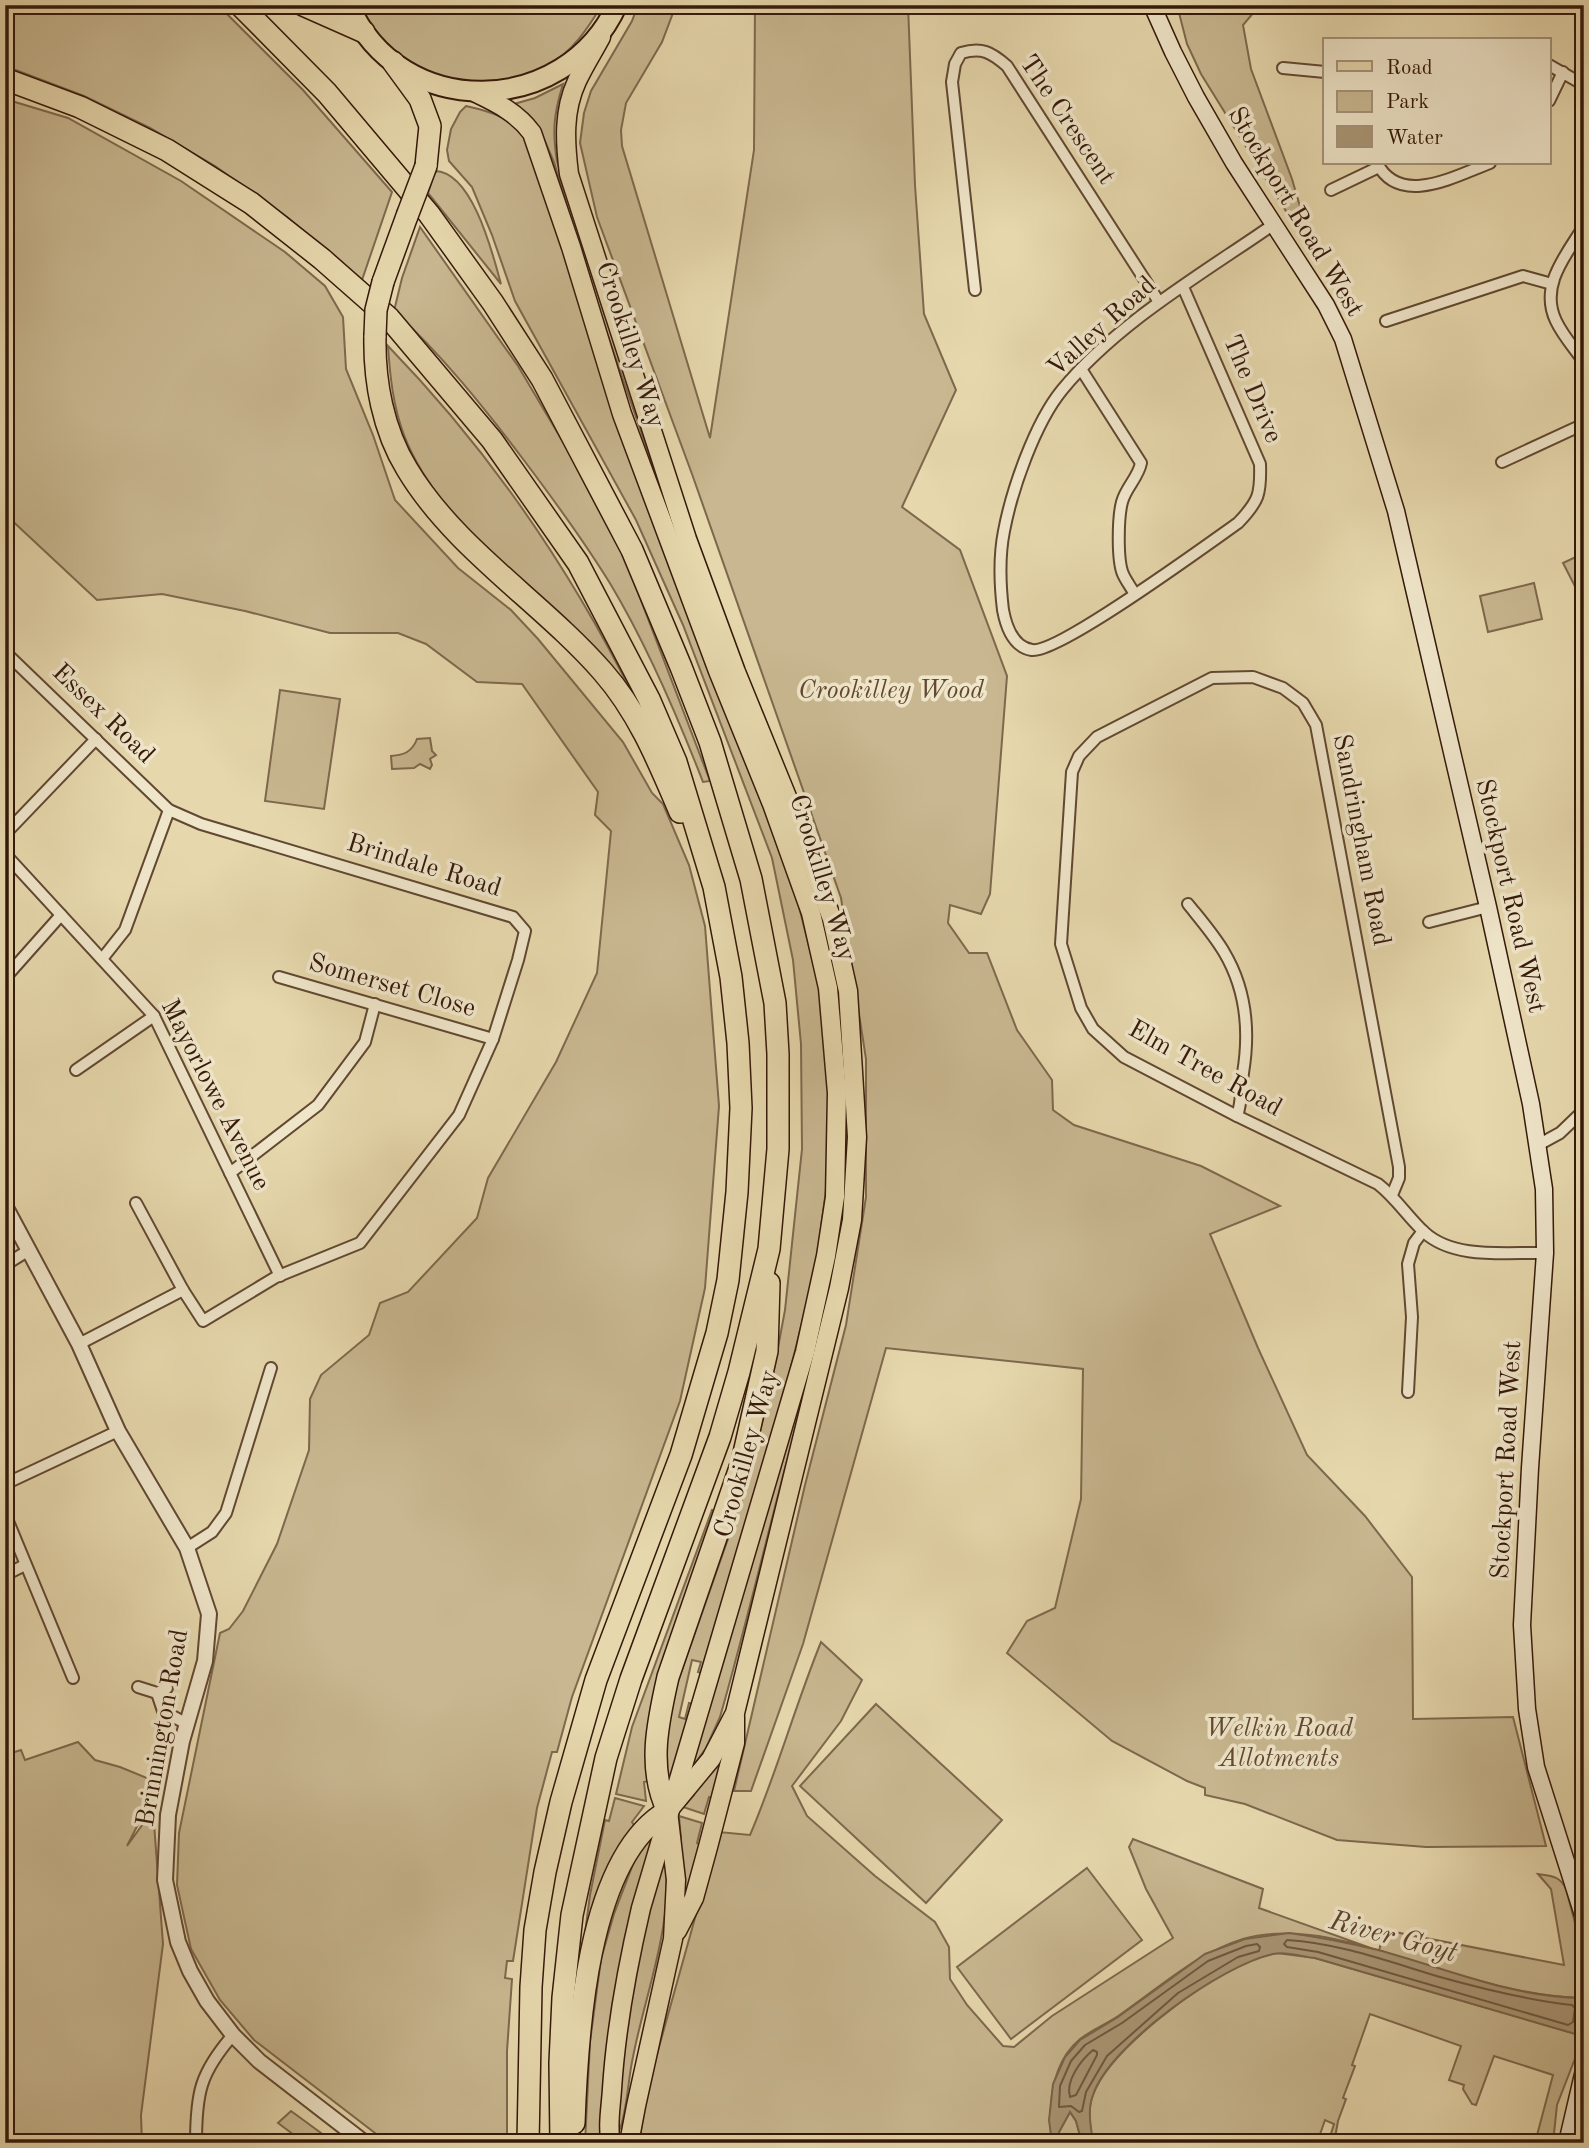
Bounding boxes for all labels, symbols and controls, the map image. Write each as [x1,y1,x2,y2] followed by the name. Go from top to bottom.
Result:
[1323,38,1550,164] legend
[1014,51,1120,189] street label: The Crescent
[1386,58,1433,79] text: Road
[1386,92,1429,113] text: Park
[1222,103,1368,321] street label: Stockport Road West
[1386,128,1443,149] text: Water
[591,259,669,432] street label: Crookilley Way
[1043,272,1161,382] street label: Valley Road
[1218,331,1286,447] street label: The Drive
[47,659,159,769] street label: Essex Road
[798,678,984,704] park label: Crookilley Wood
[1328,732,1394,948] street label: Sandringham Road
[1470,777,1550,1015] street label: Stockport Road West
[784,791,860,965] street label: Crookilley Way
[344,830,504,902] street label: Brindale Road
[306,950,478,1022] street label: Somerset Close
[156,995,274,1195] street label: Mayorlowe Avenue
[1124,1016,1286,1122] street label: Elm Tree Road
[1488,1340,1526,1580] street label: Stockport Road West
[711,1367,783,1541] street label: Crookilley Way
[133,1627,193,1829] street label: Brinnington Road
[1205,1716,1353,1772] park label: Welkin Road Allotments
[1325,1907,1461,1969] water label: River Goyt

